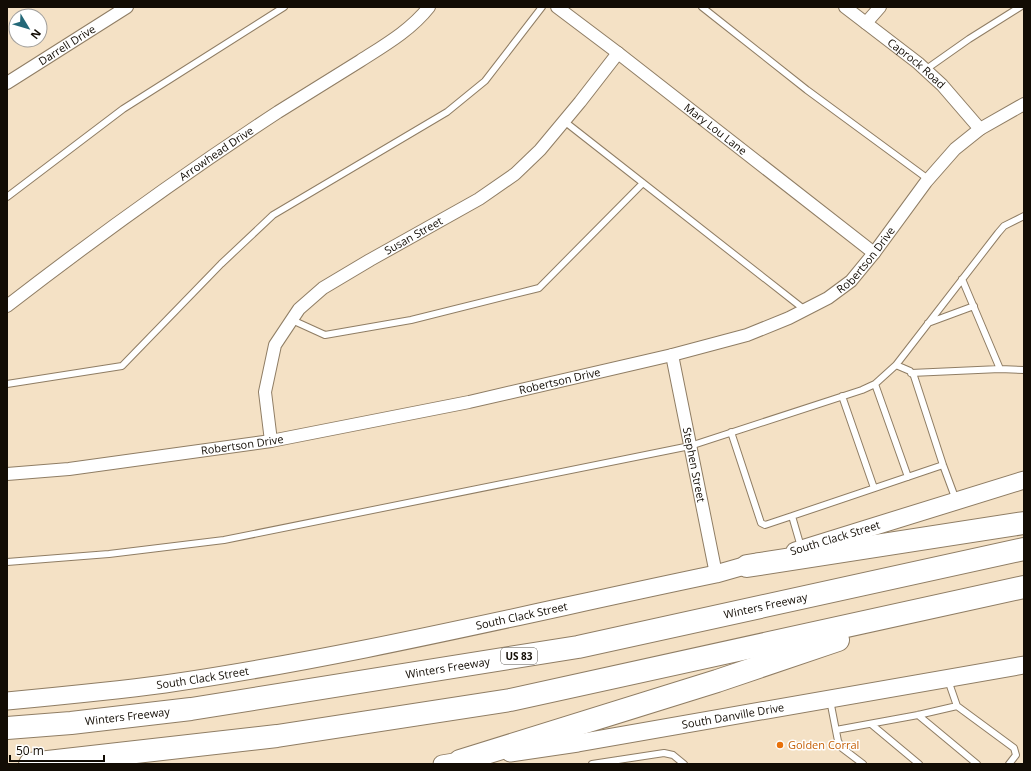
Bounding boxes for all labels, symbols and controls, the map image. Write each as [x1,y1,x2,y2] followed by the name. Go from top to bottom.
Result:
[8,8,48,48] north arrow
[35,21,98,68] street label: Darrell Drive
[28,26,45,43] text: N
[885,34,949,92] street label: Caprock Road
[681,99,750,158] street label: Mary Lou Lane
[176,122,256,184] street label: Arrowhead Drive
[381,213,445,258] street label: Susan Street
[833,224,898,296] street label: Robertson Drive
[517,364,602,397] street label: Robertson Drive
[680,426,709,504] street label: Stephen Street
[200,431,285,458] street label: Robertson Drive
[788,517,882,558] street label: South Clack Street
[722,589,809,622] street label: Winters Freeway
[474,598,569,633] street label: South Clack Street
[501,648,537,664] road number: US 83
[404,653,491,682] street label: Winters Freeway
[155,663,250,692] street label: South Clack Street
[680,699,785,732] street label: South Danville Drive
[84,703,171,728] street label: Winters Freeway
[10,737,104,763] scale bar
[788,737,859,752] place label: Golden Corral
[775,740,785,750] marker: Golden Corral
[16,742,44,759] text: 50 m

